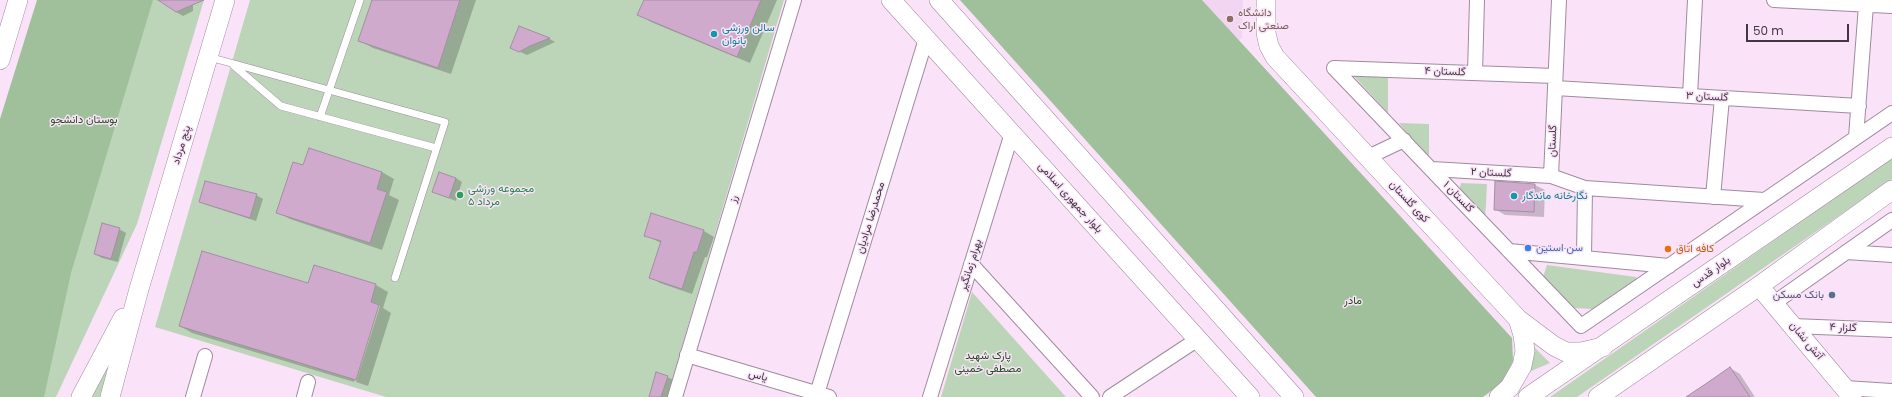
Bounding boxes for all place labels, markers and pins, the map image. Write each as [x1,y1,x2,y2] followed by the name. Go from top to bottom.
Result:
[1238,6,1289,32] place label: دانشگاه صنعتی اراک
[1225,14,1235,24] marker: دانشگاه صنعتی اراک
[722,21,775,47] place label: سالن ورزشی بانوان
[709,29,719,39] marker: سالن ورزشی بانوان
[468,182,534,208] place label: مجموعه ورزشی ۵ مرداد
[1522,189,1588,203] place label: نگارخانه ماندگار
[455,190,465,200] marker: مجموعه ورزشی ۵ مرداد
[1509,191,1519,201] marker: نگارخانه ماندگار
[1536,241,1583,255] place label: سن استین
[1676,242,1714,256] place label: کافه اتاق
[1523,243,1533,253] marker: سن استین
[1663,244,1673,254] marker: کافه اتاق
[1773,288,1824,302] place label: بانک مسکن
[1827,290,1837,300] marker: بانک مسکن

